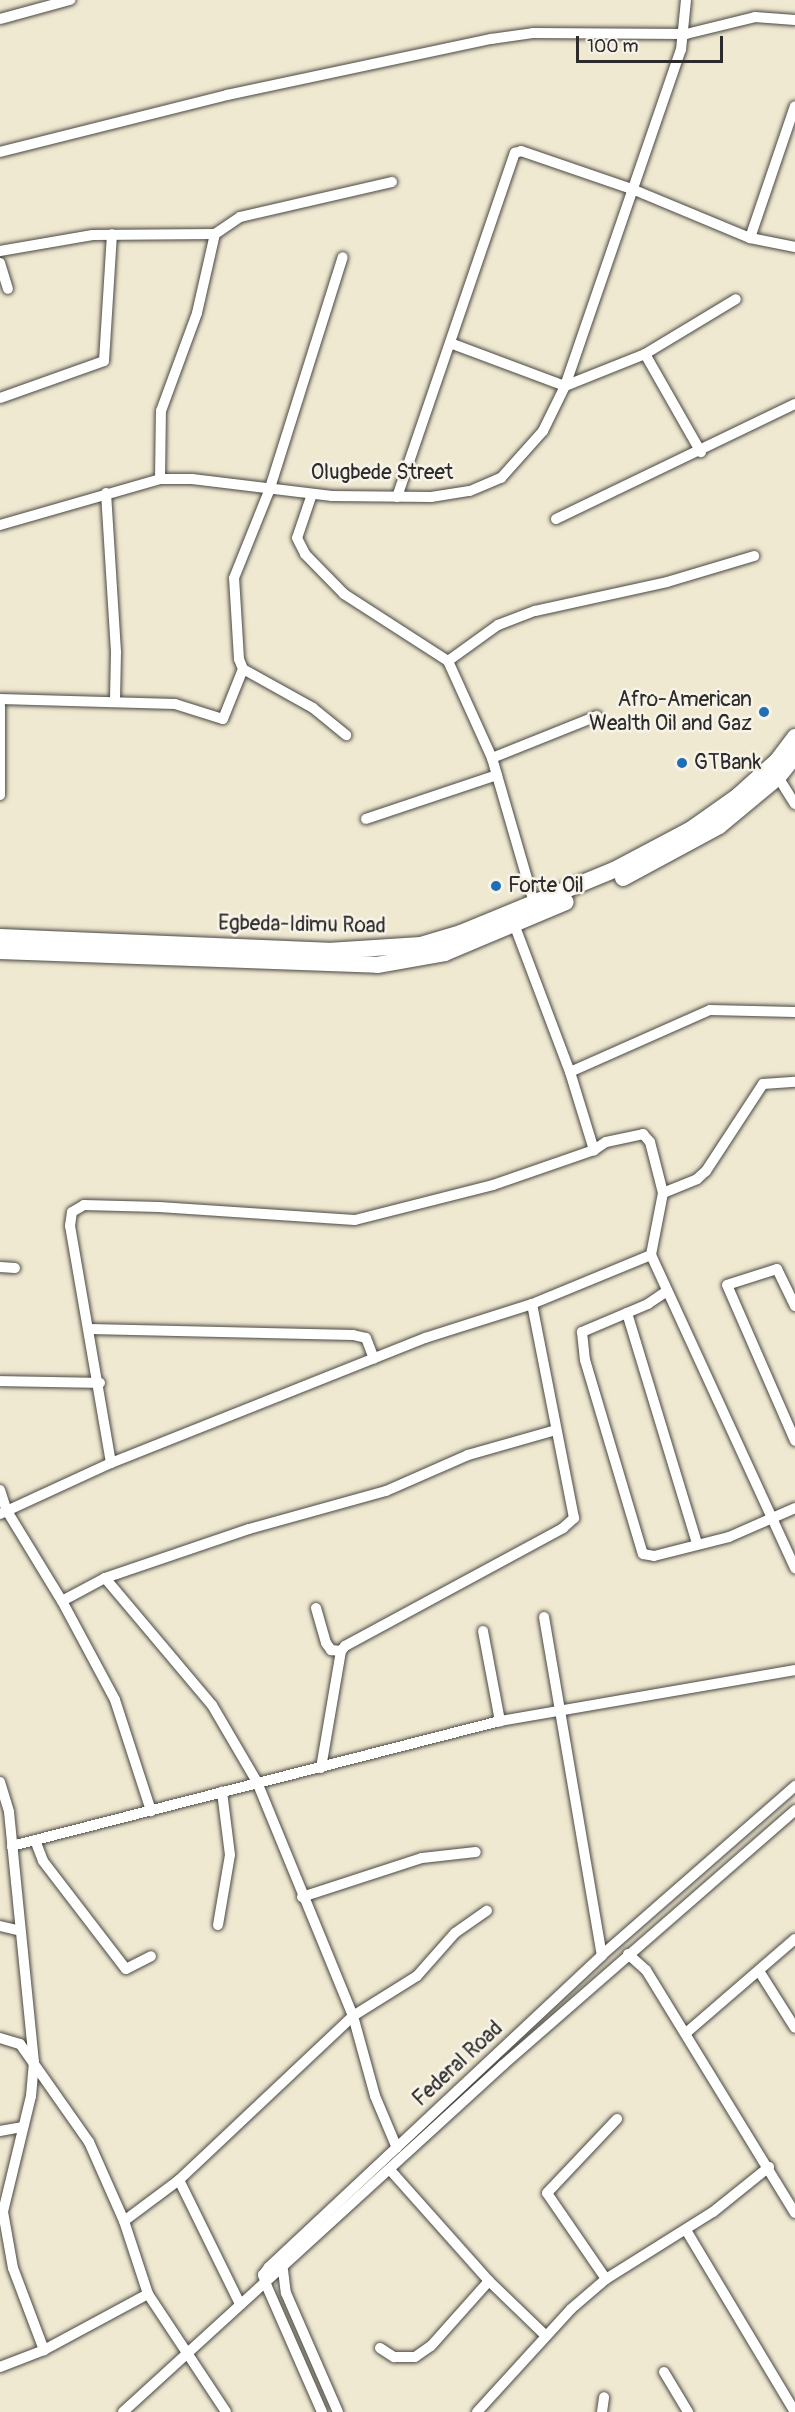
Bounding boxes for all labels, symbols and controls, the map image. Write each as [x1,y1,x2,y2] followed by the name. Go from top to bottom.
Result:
[579,24,726,62] scale bar
[587,35,639,58] text: 100 m
[311,460,453,486] street label: Olugbede Street
[589,687,752,737] place label: Afro-American Wealth Oil and Gaz
[757,705,771,719] marker: Afro-American Wealth Oil and Gaz
[694,750,761,776] place label: GTBank
[675,756,689,770] marker: GTBank
[508,873,584,899] place label: Forte Oil
[489,879,503,893] marker: Forte Oil
[218,911,386,939] street label: Egbeda-Idimu Road
[408,2016,508,2112] street label: Federal Road

